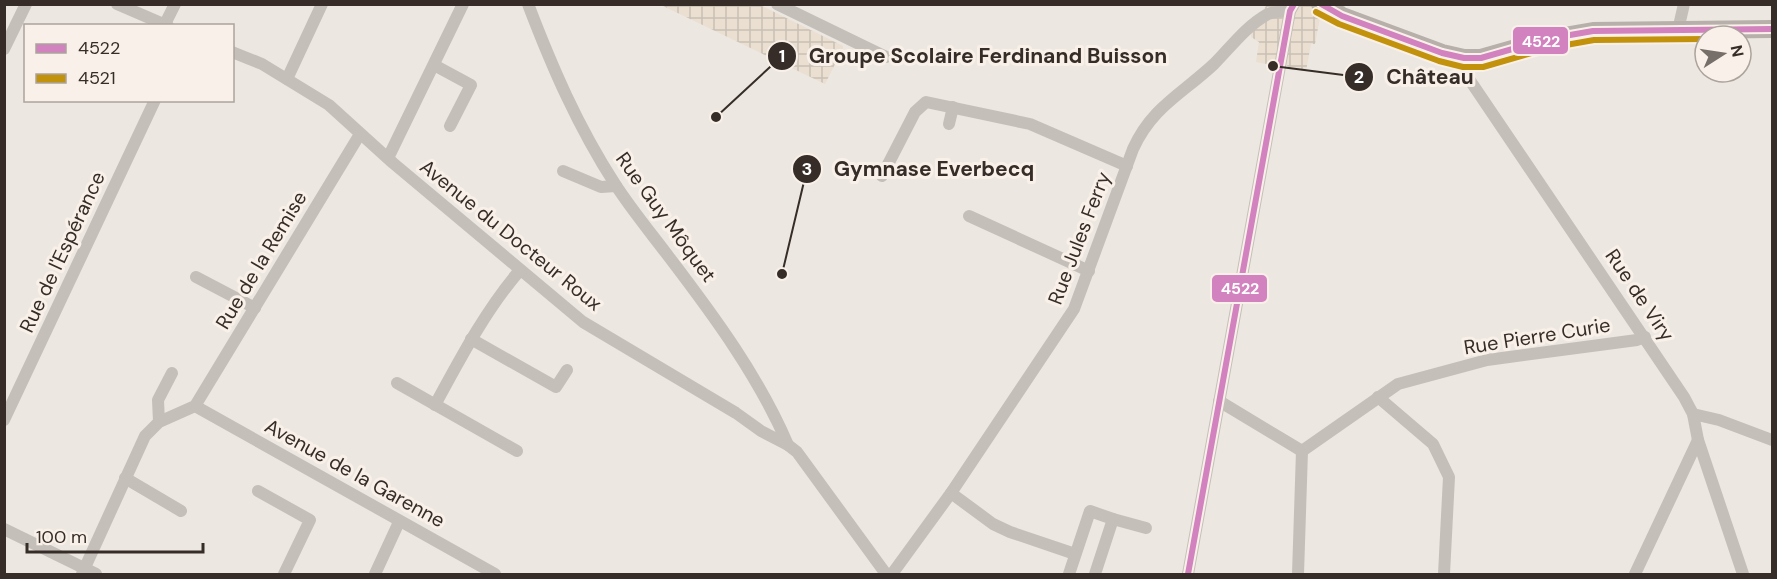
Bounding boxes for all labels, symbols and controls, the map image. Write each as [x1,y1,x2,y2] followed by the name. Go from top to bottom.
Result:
[24,24,234,102] legend
[1693,24,1753,84] north arrow
[1512,26,1569,55] line badge: 4522
[1522,31,1560,52] text: 4522
[78,36,120,60] text: 4522
[767,36,1180,75] callout: Groupe Scolaire Ferdinand Buisson
[809,42,1167,70] text: Groupe Scolaire Ferdinand Buisson
[1726,43,1749,59] text: N
[779,44,785,68] text: 1
[1344,58,1486,97] callout: Château
[1386,63,1474,91] text: Château
[1354,65,1364,89] text: 2
[78,66,116,90] text: 4521
[610,147,722,287] street label: Rue Guy Môquet
[792,149,1046,188] callout: Gymnase Everbecq
[415,153,607,317] street label: Avenue du Docteur Roux
[834,155,1034,183] text: Gymnase Everbecq
[802,157,812,181] text: 3
[13,167,111,337] street label: Rue de l'Espérance
[1042,168,1116,308] street label: Rue Jules Ferry
[210,186,312,334] street label: Rue de la Remise
[1600,244,1680,346] street label: Rue de Viry
[1211,274,1268,303] line badge: 4522
[1221,278,1259,299] text: 4522
[1462,312,1612,360] street label: Rue Pierre Curie
[260,413,450,533] street label: Avenue de la Garenne
[27,516,202,554] scale bar
[36,525,87,549] text: 100 m

